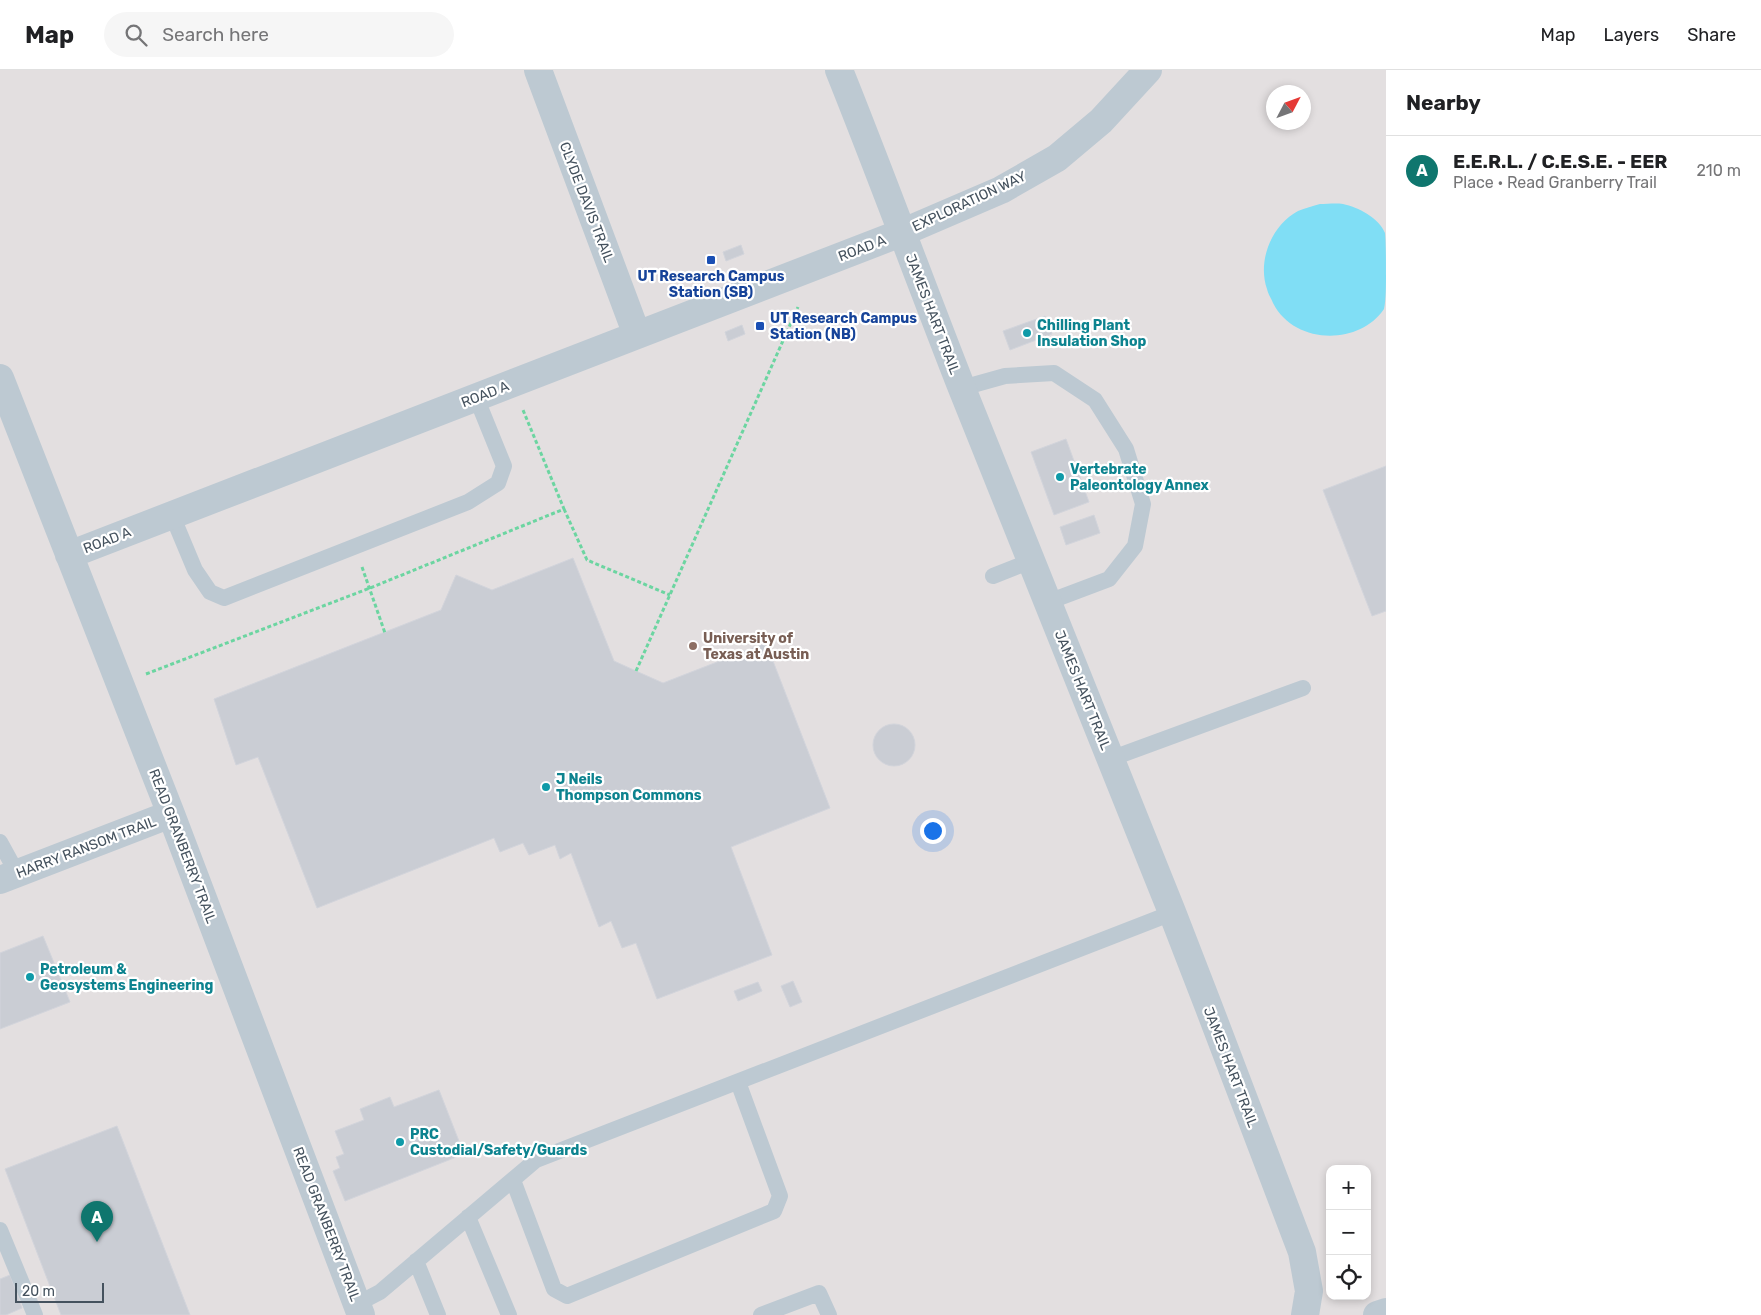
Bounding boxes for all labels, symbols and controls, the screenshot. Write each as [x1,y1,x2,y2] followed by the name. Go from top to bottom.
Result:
[104,12,454,57] search box
[25,21,74,49] text: Map
[122,21,150,49] icon: search
[162,23,269,46] text: Search here
[1541,24,1576,46] text: Map
[1604,24,1659,46] text: Layers
[1687,24,1736,46] text: Share
[1266,85,1311,130] north arrow
[1406,90,1481,115] text: Nearby
[556,140,617,265] street label: CLYDE DAVIS TRAIL
[1453,150,1667,173] text: E.E.R.L. / C.E.S.E. - EER
[1416,161,1428,180] text: A
[1696,161,1741,180] text: 210 m
[910,168,1029,235] street label: EXPLORATION WAY
[1453,173,1657,192] text: Place · Read Granberry Trail
[836,231,889,265] street label: ROAD A
[902,252,963,377] street label: JAMES HART TRAIL
[705,254,717,266] marker: UT Research Campus Station (SB)
[638,268,785,301] place label: UT Research Campus Station (SB)
[770,310,917,343] place label: UT Research Campus Station (NB)
[1037,317,1146,350] place label: Chilling Plant Insulation Shop
[754,320,766,332] marker: UT Research Campus Station (NB)
[1021,327,1033,339] marker: Chilling Plant Insulation Shop
[459,377,512,411] street label: ROAD A
[1070,461,1210,494] place label: Vertebrate Paleontology Annex
[1054,471,1066,483] marker: Vertebrate Paleontology Annex
[81,523,134,557] street label: ROAD A
[1051,628,1114,753] street label: JAMES HART TRAIL
[703,630,809,663] place label: University of Texas at Austin
[687,640,699,652] marker: University of Texas at Austin
[145,767,220,926] street label: READ GRANBERRY TRAIL
[556,771,702,804] place label: J Neils Thompson Commons
[540,781,552,793] marker: J Neils Thompson Commons
[14,813,159,882] street label: HARRY RANSOM TRAIL
[920,818,946,844] your location
[40,961,213,994] place label: Petroleum & Geosystems Engineering
[24,971,36,983] marker: Petroleum & Geosystems Engineering
[1200,1005,1261,1130] street label: JAMES HART TRAIL
[410,1126,587,1159] place label: PRC Custodial/Safety/Guards
[394,1136,406,1148] marker: PRC Custodial/Safety/Guards
[289,1145,364,1304] street label: READ GRANBERRY TRAIL
[1326,1165,1371,1300] map controls
[1326,1165,1371,1210] button: +
[81,1201,113,1242] pin: A
[1326,1210,1371,1255] button: −
[1326,1255,1371,1300] button: locate
[15,1280,104,1303] scale bar
[22,1283,55,1300] text: 20 m

